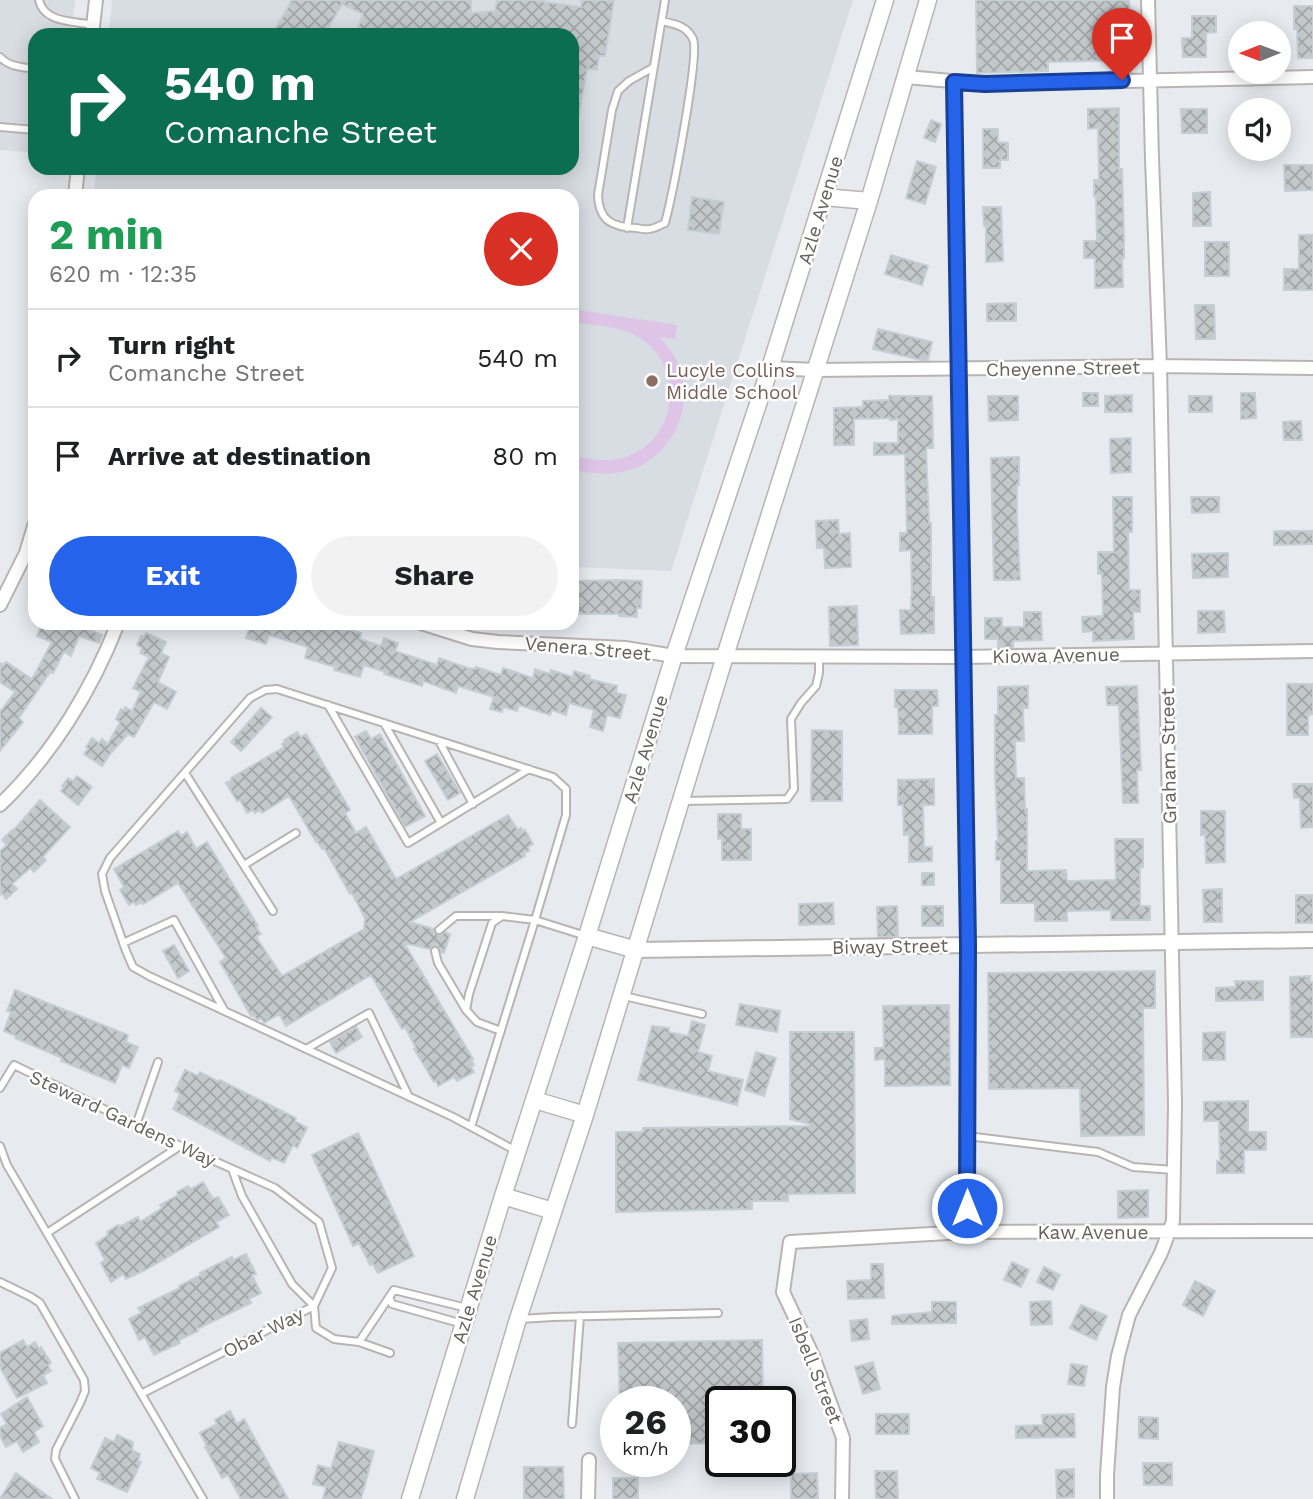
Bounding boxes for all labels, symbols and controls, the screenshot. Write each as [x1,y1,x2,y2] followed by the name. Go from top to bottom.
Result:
[1092,8,1152,80] pin
[1103,19,1141,57] icon: arrive
[1228,21,1292,84] north arrow
[1228,21,1291,161] map controls
[164,54,316,112] text: 540 m
[49,56,140,147] icon: right
[1228,98,1291,161] button: sound
[164,113,437,151] text: Comanche Street
[793,153,848,267] street label: Azle Avenue
[49,210,164,259] text: 2 min
[484,212,558,286] button: close
[49,261,197,288] text: 620 m · 12:35
[108,330,235,360] text: Turn right
[49,339,87,377] icon: right
[477,343,558,373] text: 540 m
[986,356,1140,381] street label: Cheyenne Street
[666,359,798,404] place label: Lucyle Collins Middle School
[108,360,304,387] text: Comanche Street
[644,373,660,389] marker: Lucyle Collins Middle School
[49,437,87,475] icon: arrive
[108,441,371,471] text: Arrive at destination
[492,441,558,471] text: 80 m
[49,536,297,616] button: Exit
[311,536,558,616] button: Share
[524,632,652,665] street label: Venera Street
[992,643,1120,668] street label: Kiowa Avenue
[1156,688,1181,824] street label: Graham Street
[618,692,673,806] street label: Azle Avenue
[832,934,948,959] street label: Biway Street
[26,1065,220,1172] street label: Steward Gardens Way
[930,1171,1004,1245] position arrow
[1037,1221,1149,1244] street label: Kaw Avenue
[447,1232,502,1346] street label: Azle Avenue
[219,1302,308,1363] street label: Obar Way
[784,1314,847,1427] street label: Isbell Street
[705,1386,796,1477] speed limit sign: 30
[624,1401,667,1443] text: 26
[622,1438,669,1459] text: km/h

